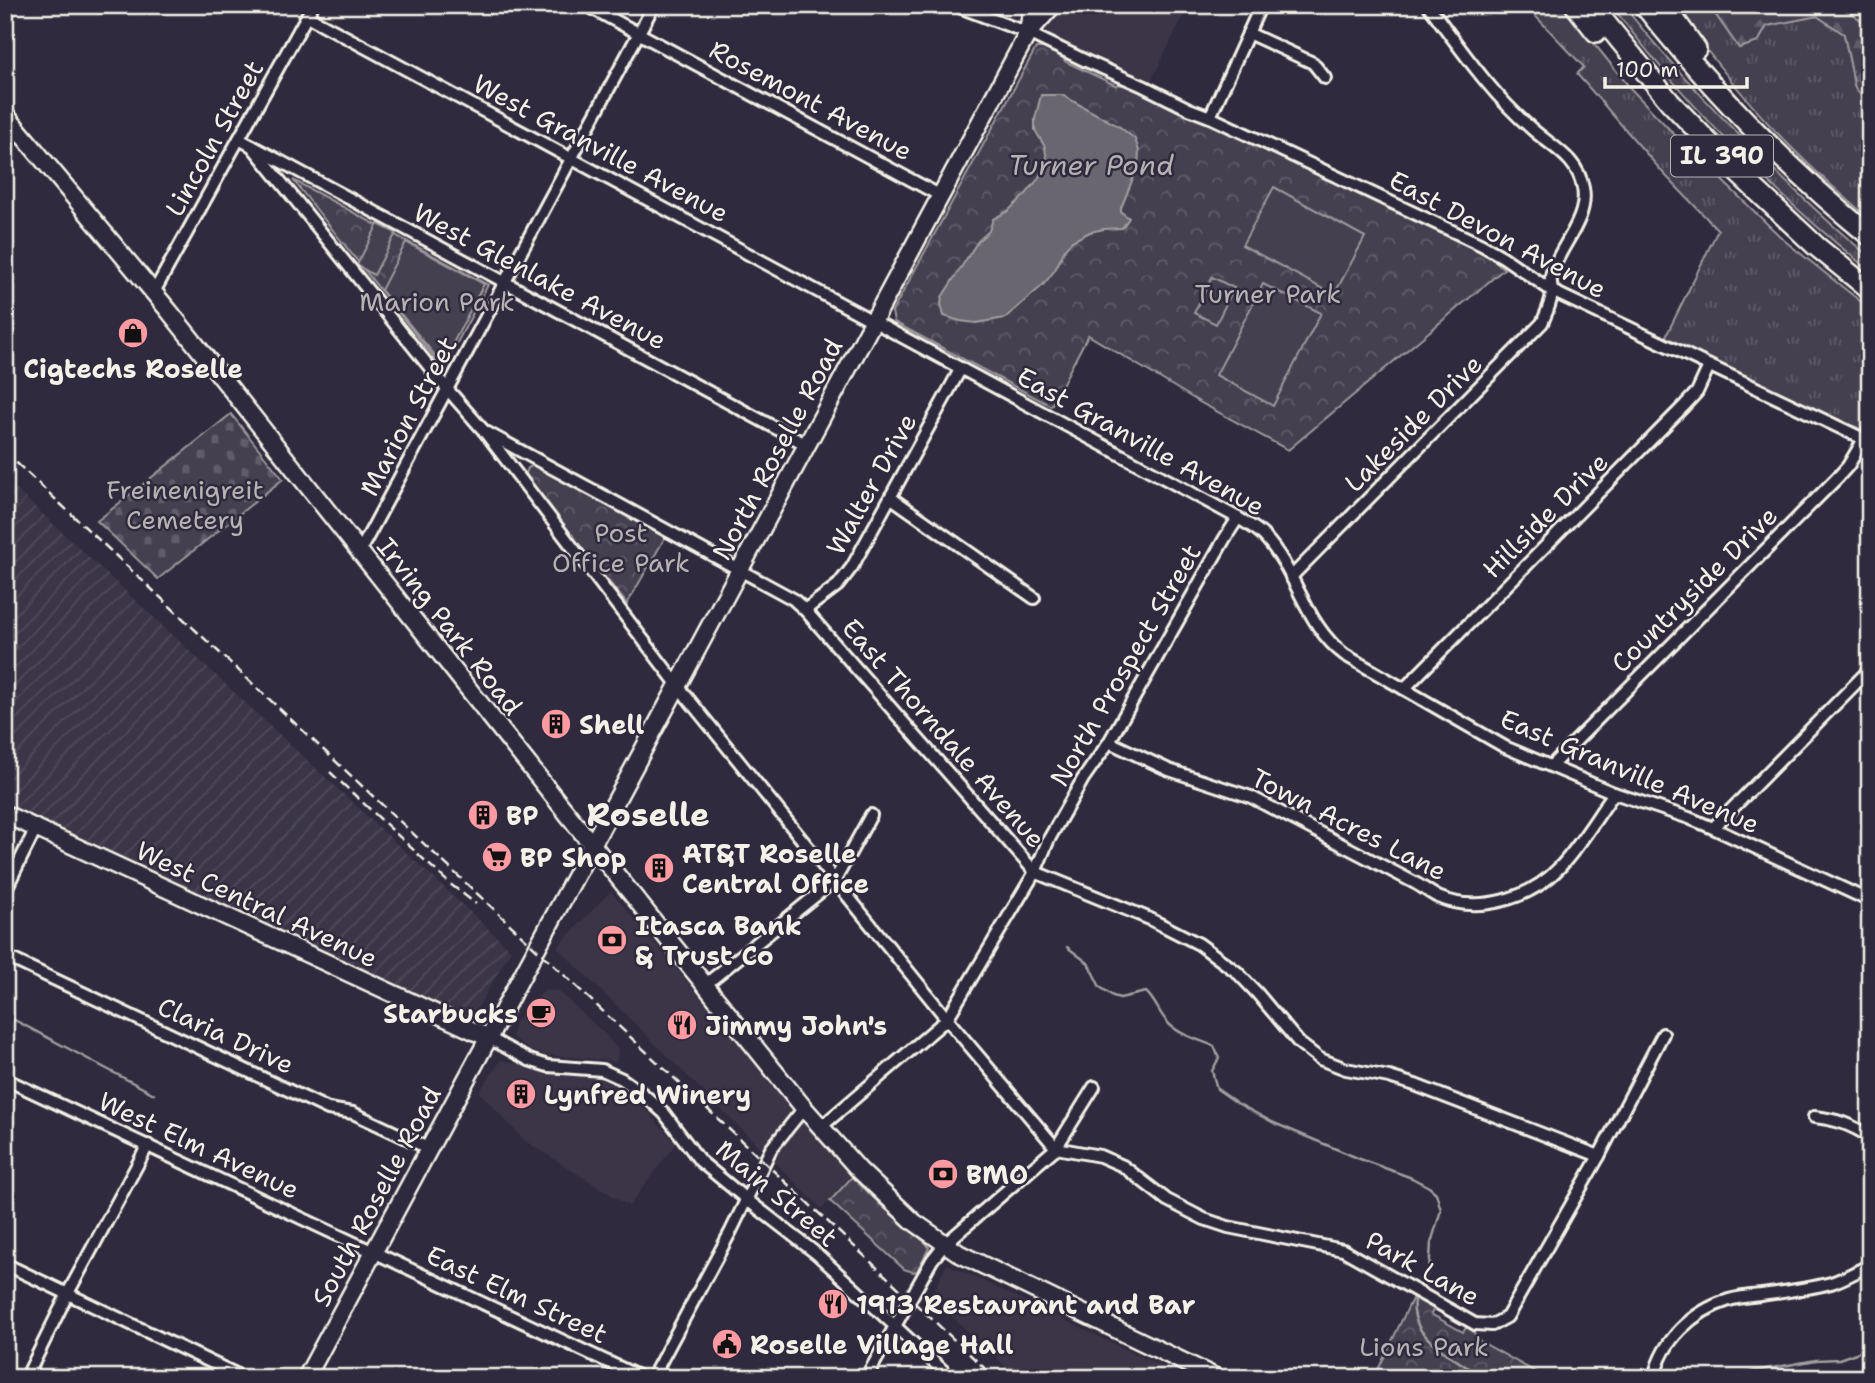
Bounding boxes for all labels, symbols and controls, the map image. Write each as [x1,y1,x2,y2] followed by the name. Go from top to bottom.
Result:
[703,32,919,168] street label: Rosemont Avenue
[1605,46,1747,90] scale bar
[157,54,271,222] street label: Lincoln Street
[1616,56,1679,84] text: 100 m
[467,66,735,230] street label: West Granville Avenue
[1671,136,1773,176] road number: IL 390
[1008,146,1174,184] water label: Turner Pond
[1383,162,1613,306] street label: East Devon Avenue
[407,194,673,358] street label: West Glenlake Avenue
[1195,276,1341,311] park label: Turner Park
[359,284,515,319] park label: Marion Park
[116,316,150,350] shop icon: Cigtechs Roselle
[351,330,465,502] street label: Marion Street
[704,332,850,566] street label: North Roselle Road
[1336,346,1490,500] street label: Lakeside Drive
[23,351,243,386] place label: Cigtechs Roselle
[1011,358,1271,524] street label: East Granville Avenue
[818,407,924,561] street label: Walter Drive
[1474,444,1616,586] street label: Hillside Drive
[106,472,264,537] park label: Freinenigreit Cemetery
[1603,498,1785,680] street label: Countryside Drive
[552,515,690,580] park label: Post Office Park
[369,530,531,722] street label: Irving Park Road
[1041,537,1209,793] street label: North Prospect Street
[835,611,1053,855] street label: East Thorndale Avenue
[1495,701,1765,841] street label: East Granville Avenue
[539,707,573,741] building icon: Shell
[579,707,644,742] place label: Shell
[1245,760,1453,888] street label: Town Acres Lane
[586,792,710,837] district label: Roselle
[466,798,500,832] building icon: BP
[506,798,539,833] place label: BP
[131,833,383,975] street label: West Central Avenue
[682,836,869,901] place label: AT&T Roselle Central Office
[480,840,514,874] supermarket icon: BP Shop
[520,840,626,875] place label: BP Shop
[642,851,676,885] building icon: AT&T Roselle Central Office
[635,908,802,973] place label: Itasca Bank & Trust Co
[595,923,629,957] bank icon: Itasca Bank & Trust Co
[152,988,300,1082] street label: Claria Drive
[383,996,518,1031] place label: Starbucks
[524,996,558,1030] cafe icon: Starbucks
[665,1008,699,1042] restaurant icon: Jimmy John's
[705,1008,887,1043] place label: Jimmy John's
[504,1077,538,1111] building icon: Lynfred Winery
[544,1077,751,1112] place label: Lynfred Winery
[303,1080,449,1312] street label: South Roselle Road
[93,1083,305,1207] street label: West Elm Avenue
[709,1132,845,1254] street label: Main Street
[926,1157,960,1191] bank icon: BMO
[966,1157,1028,1192] place label: BMO
[1360,1222,1486,1314] street label: Park Lane
[421,1237,613,1351] street label: East Elm Street
[816,1287,850,1321] restaurant icon: 1913 Restaurant and Bar
[856,1287,1195,1322] place label: 1913 Restaurant and Bar
[710,1327,744,1361] public building icon: Roselle Village Hall
[750,1327,1014,1362] place label: Roselle Village Hall
[1359,1329,1489,1364] park label: Lions Park

